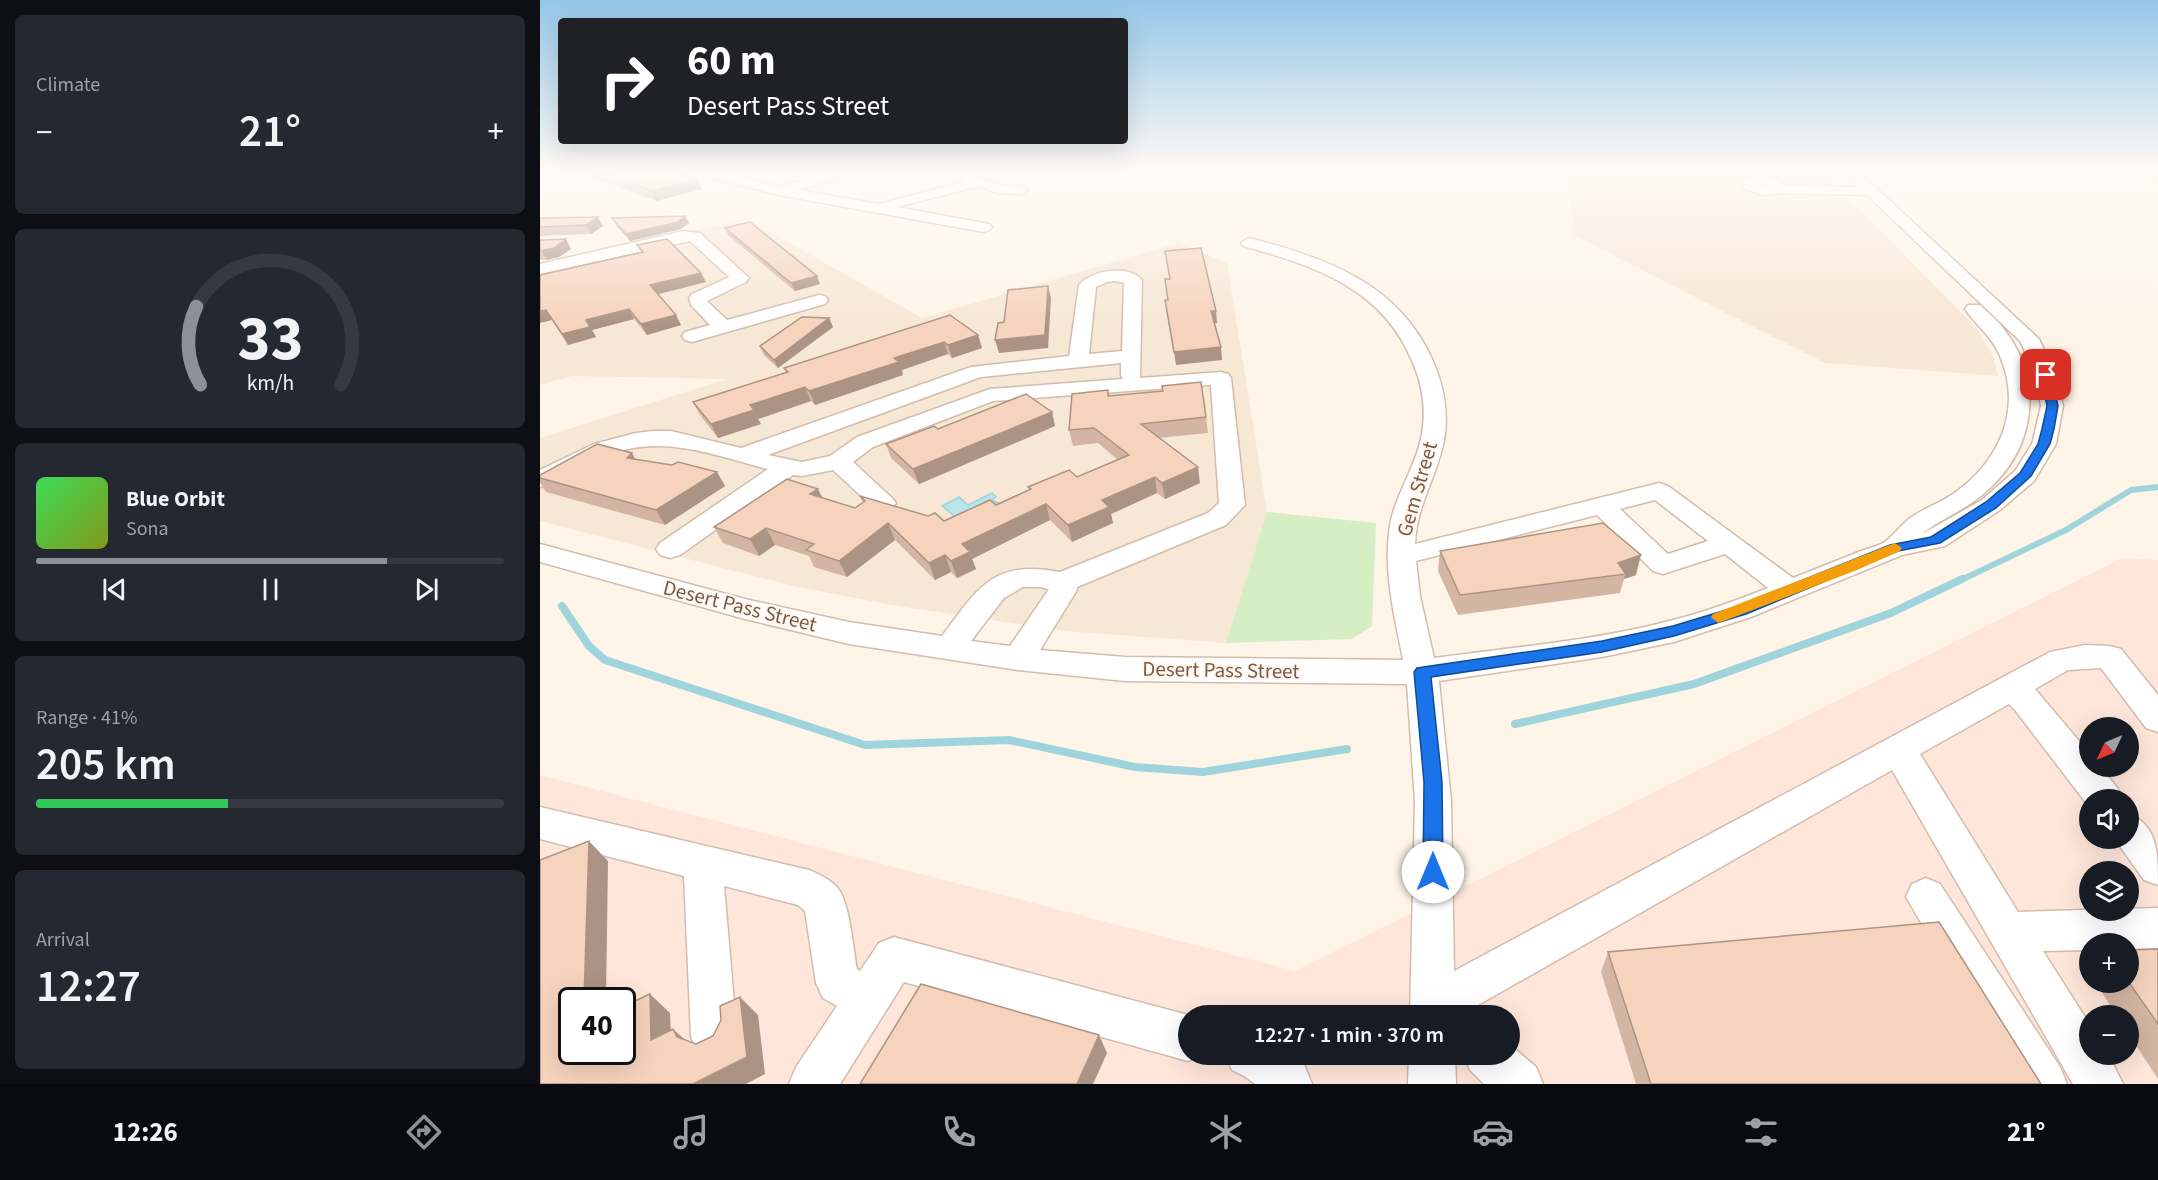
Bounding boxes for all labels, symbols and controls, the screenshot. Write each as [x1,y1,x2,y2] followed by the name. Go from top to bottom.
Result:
[687,31,776,91] text: 60 m
[588,42,666,120] icon: right
[36,71,100,99] text: Climate
[687,87,889,126] text: Desert Pass Street
[239,100,301,164] text: 21°
[36,109,52,156] text: −
[488,109,504,156] text: +
[237,295,303,384] text: 33
[2020,349,2071,400] pin
[2029,358,2062,391] icon: arrive
[246,369,294,400] text: km/h
[1389,438,1445,540] street label: Gem Street
[126,483,225,515] text: Blue Orbit
[126,515,169,543] text: Sona
[660,572,820,640] street label: Desert Pass Street
[98,573,131,606] icon: previous
[254,573,287,606] icon: pause
[410,573,443,606] icon: next
[1142,654,1300,686] street label: Desert Pass Street
[36,704,137,732] text: Range · 41%
[2079,717,2139,777] north arrow
[2079,717,2139,1065] map controls
[36,733,176,797] text: 205 km
[2079,789,2139,849] button: sound
[1401,840,1465,904] position arrow
[2079,861,2139,921] button: layers
[36,926,90,954] text: Arrival
[2079,933,2139,993] button: +
[36,955,141,1019] text: 12:27
[558,987,636,1065] speed limit sign: 40
[2079,1005,2139,1065] button: −
[1254,1019,1444,1051] text: 12:27 · 1 min · 370 m
[403,1111,445,1153] icon: directions
[670,1111,712,1153] icon: music
[938,1111,980,1153] icon: phone
[1205,1111,1247,1153] icon: climate
[1472,1111,1514,1153] icon: car
[1740,1111,1782,1153] icon: filters
[113,1113,178,1152] text: 12:26
[2007,1113,2045,1152] text: 21°

